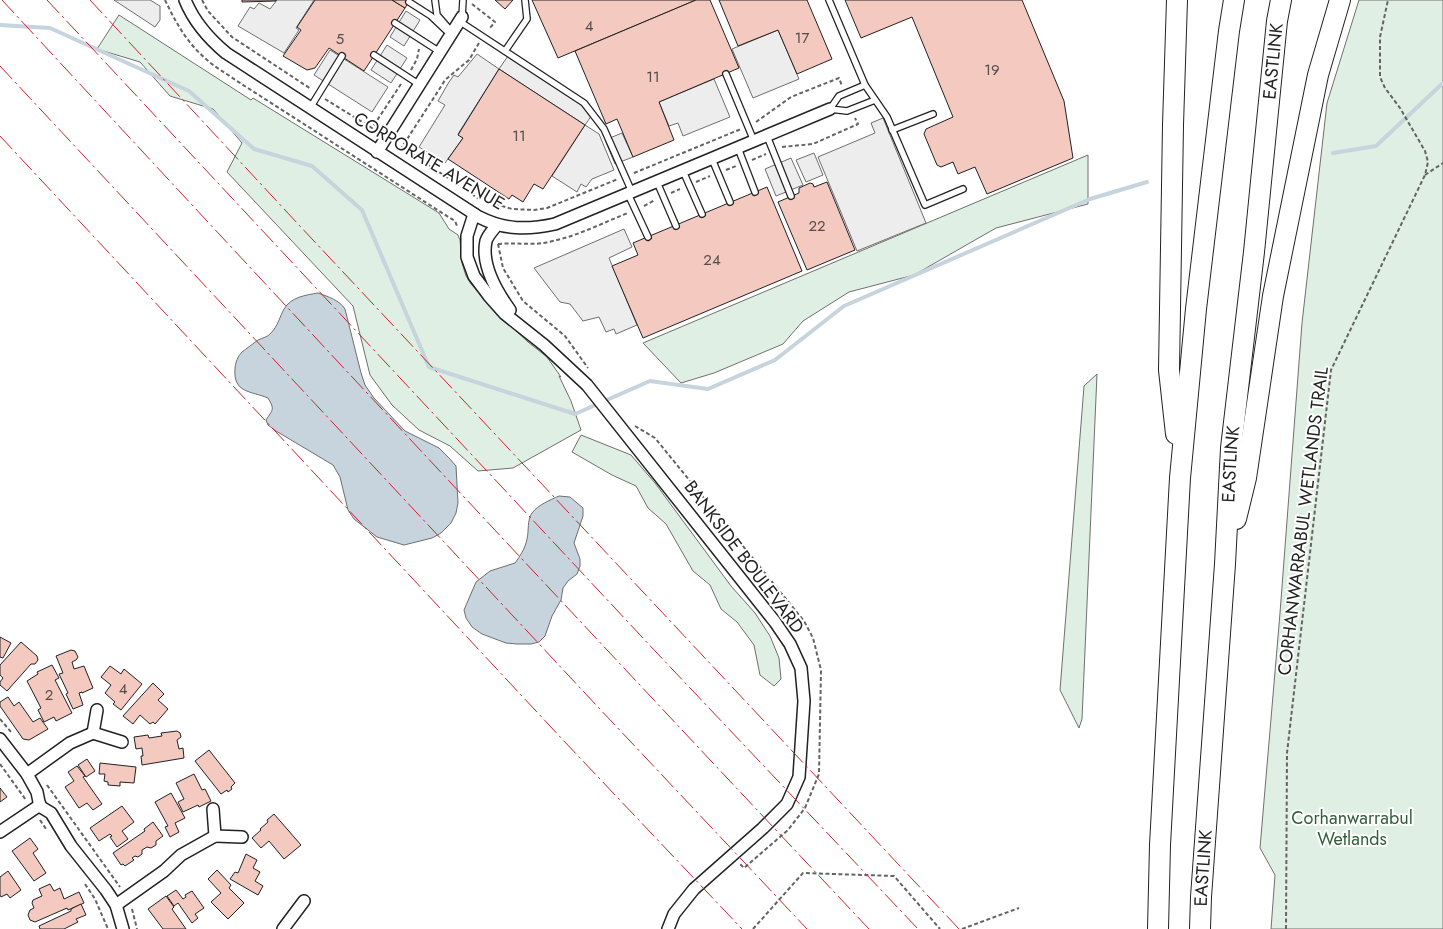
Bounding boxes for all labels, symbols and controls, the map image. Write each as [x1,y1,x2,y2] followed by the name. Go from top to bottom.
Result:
[585,15,594,37] house number: 4
[1256,21,1290,101] street label: EASTLINK
[795,27,809,49] house number: 17
[336,28,344,50] house number: 5
[984,59,1000,81] house number: 19
[646,66,660,88] house number: 11
[349,106,509,216] street label: CORPORATE AVENUE
[512,125,526,147] house number: 11
[808,215,826,237] house number: 22
[703,249,721,271] house number: 24
[1271,365,1335,677] street label: CORHANWARRABUL WETLANDS TRAIL
[1215,423,1247,503] street label: EASTLINK
[678,475,810,639] street label: BANKSIDE BOULEVARD
[119,678,128,700] house number: 4
[45,684,53,706] house number: 2
[1291,805,1413,852] park label: Corhanwarrabul Wetlands
[1188,828,1219,907] street label: EASTLINK

